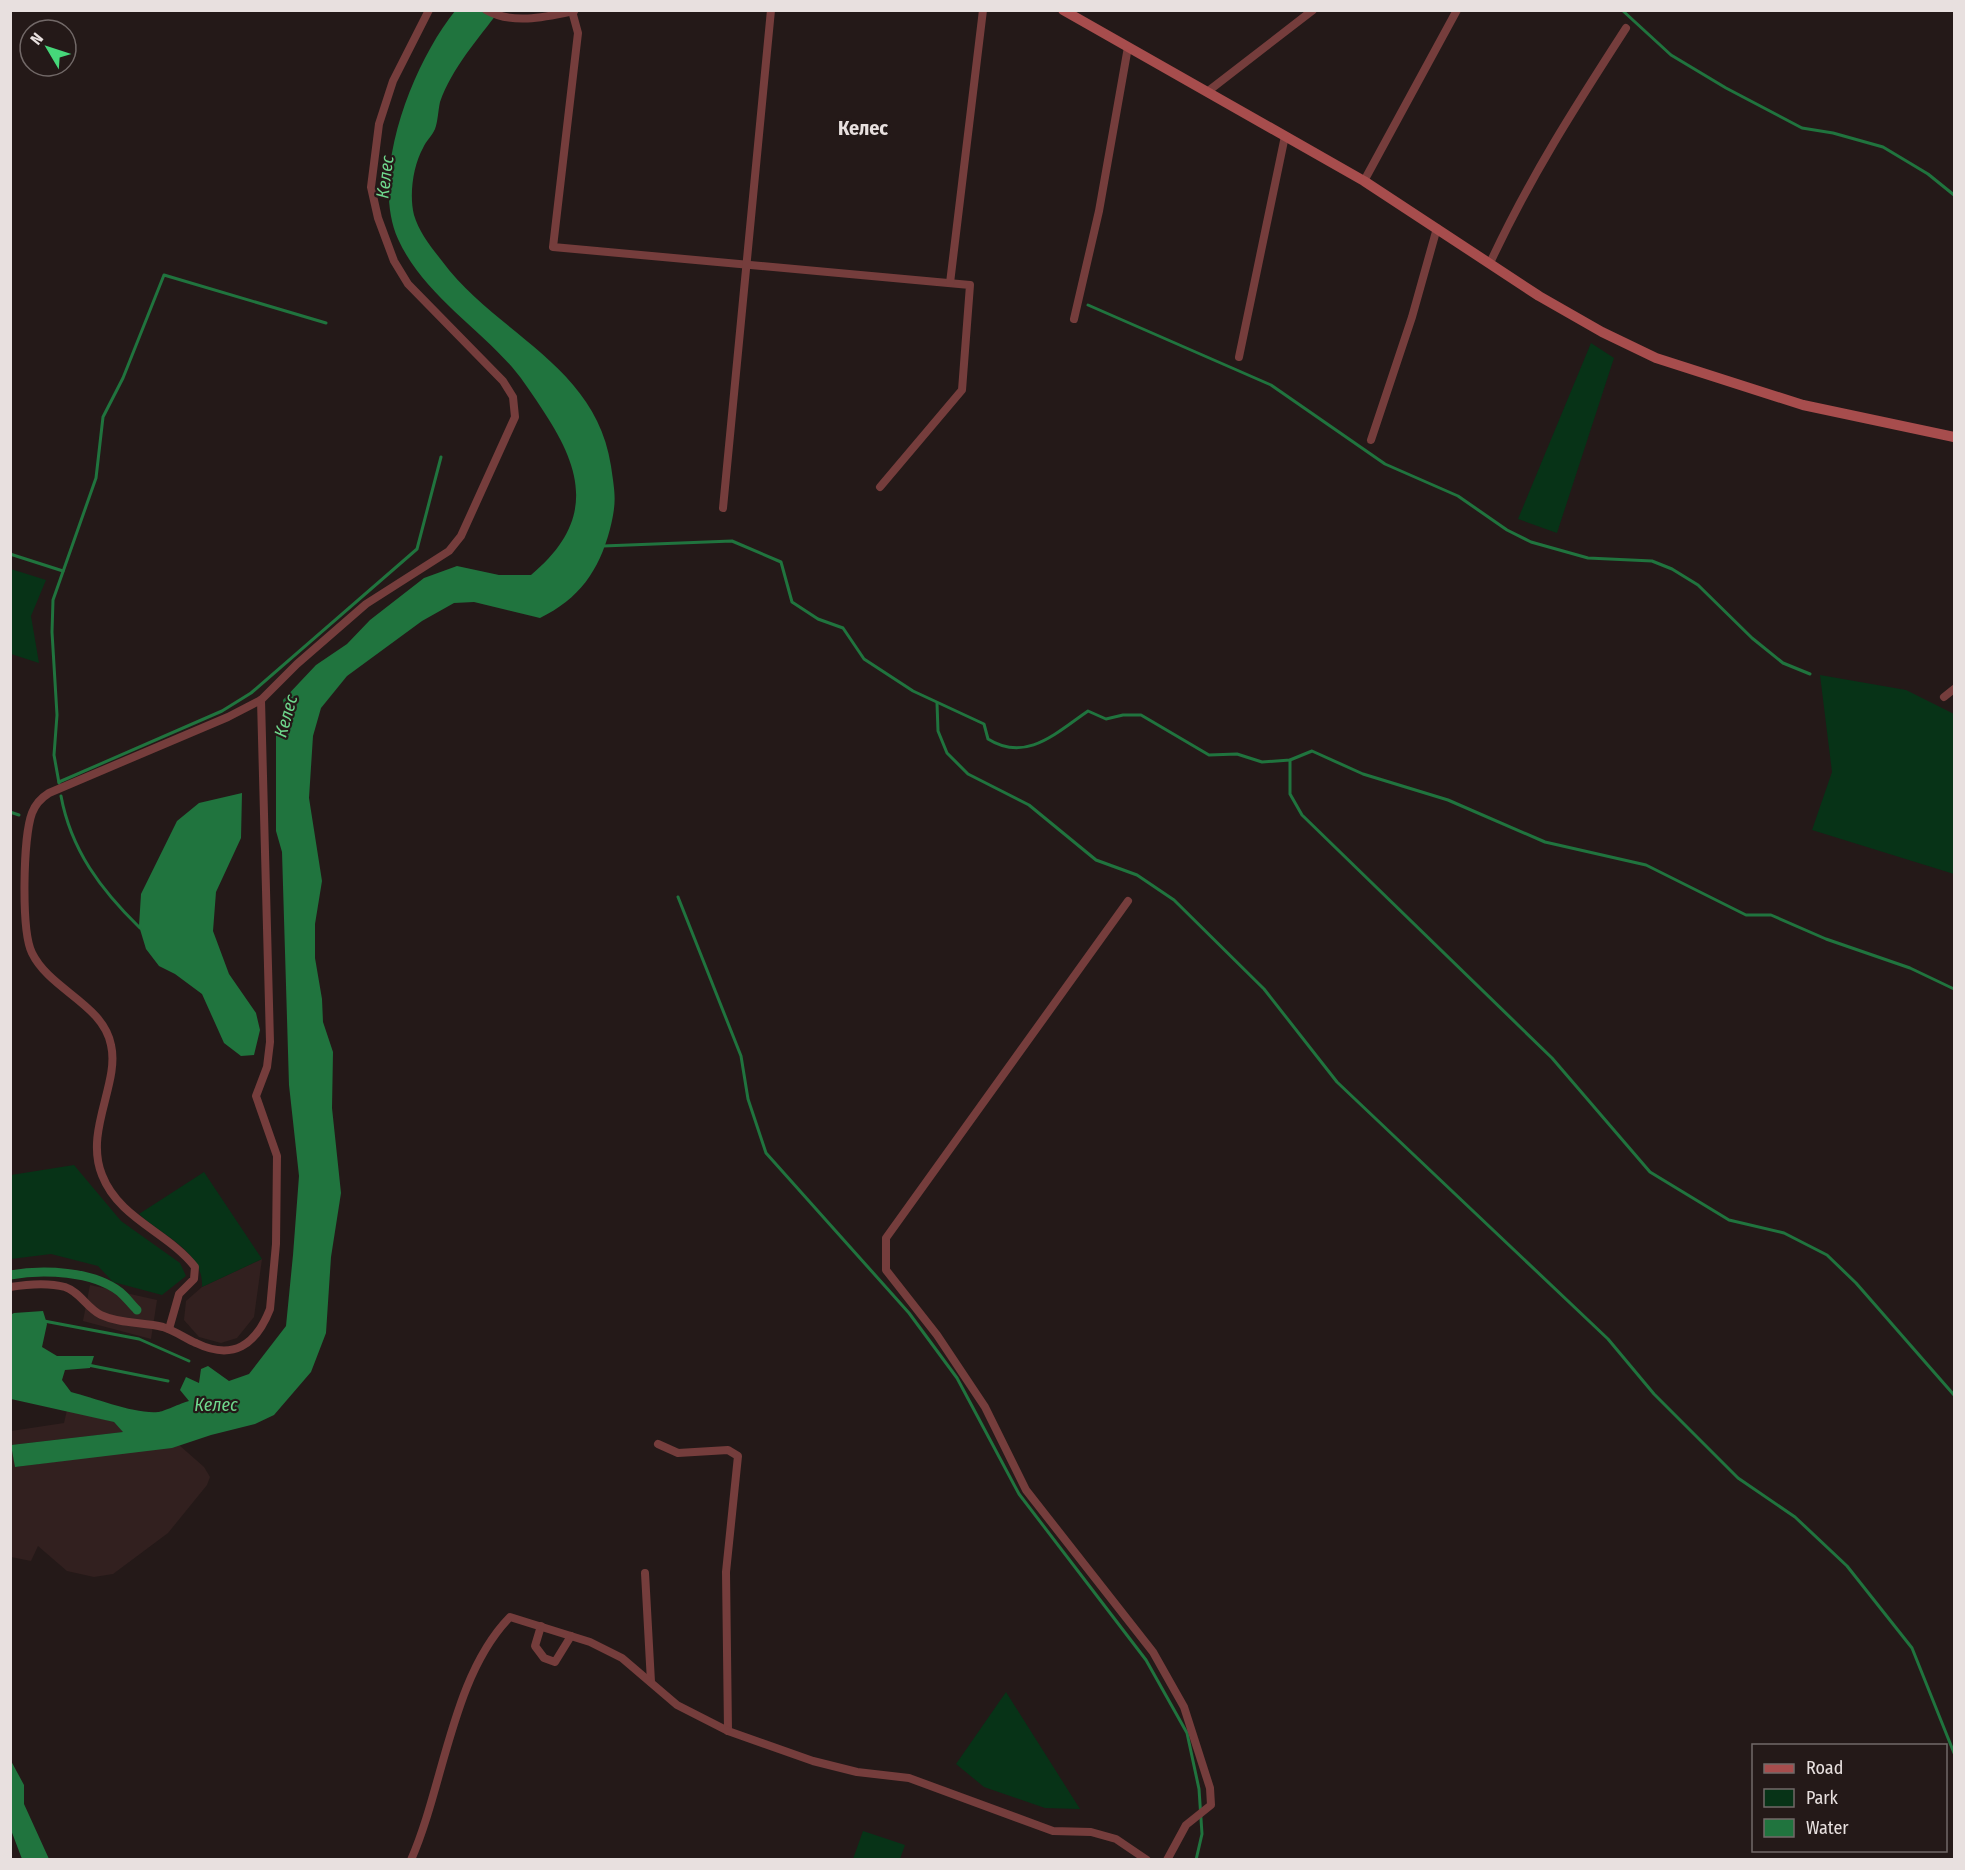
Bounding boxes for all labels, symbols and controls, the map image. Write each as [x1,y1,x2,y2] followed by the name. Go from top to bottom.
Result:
[18,18,78,78] north arrow
[26,29,47,49] text: N
[838,116,888,140] district label: Келес
[371,154,399,200] water label: Келес
[269,692,303,740] water label: Келес
[194,1394,238,1416] water label: Келес
[1752,1744,1947,1852] legend
[1806,1757,1843,1779] text: Road
[1806,1787,1839,1809] text: Park
[1806,1817,1849,1839] text: Water

